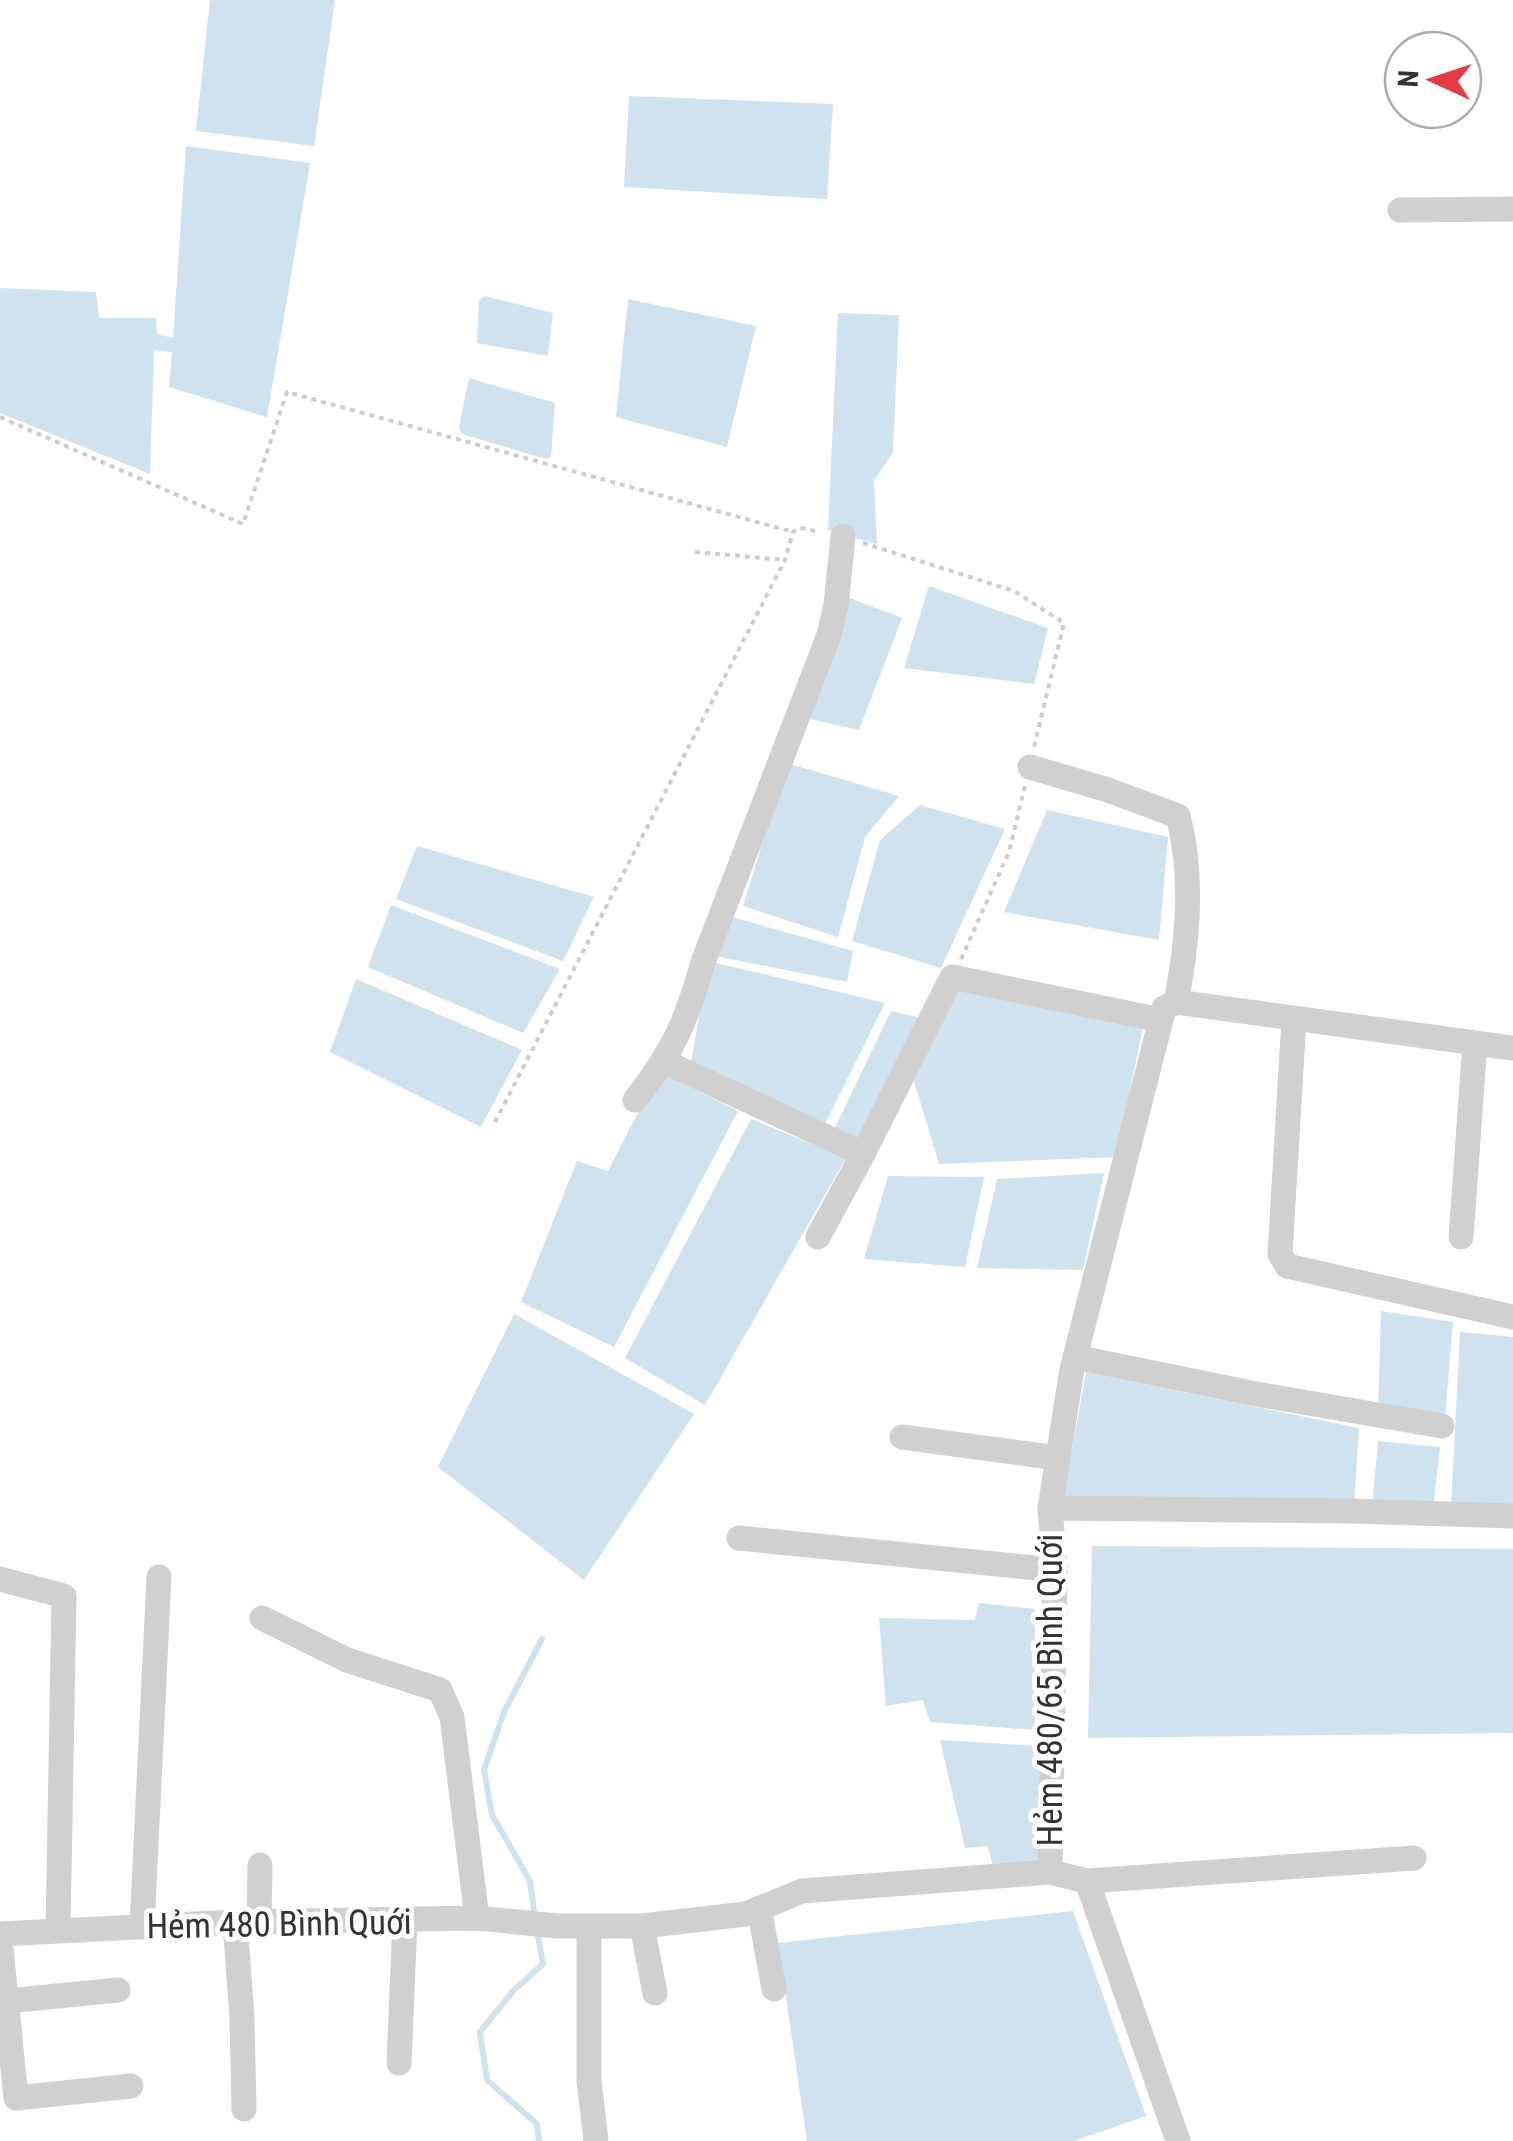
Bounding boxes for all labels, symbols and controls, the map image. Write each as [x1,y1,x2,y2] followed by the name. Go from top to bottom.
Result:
[1383,30,1483,130] north arrow
[1392,69,1425,88] text: N
[1030,1534,1071,1846] street label: Hẻm 480/65 Bình Quới
[146,1902,412,1947] street label: Hẻm 480 Bình Quới

